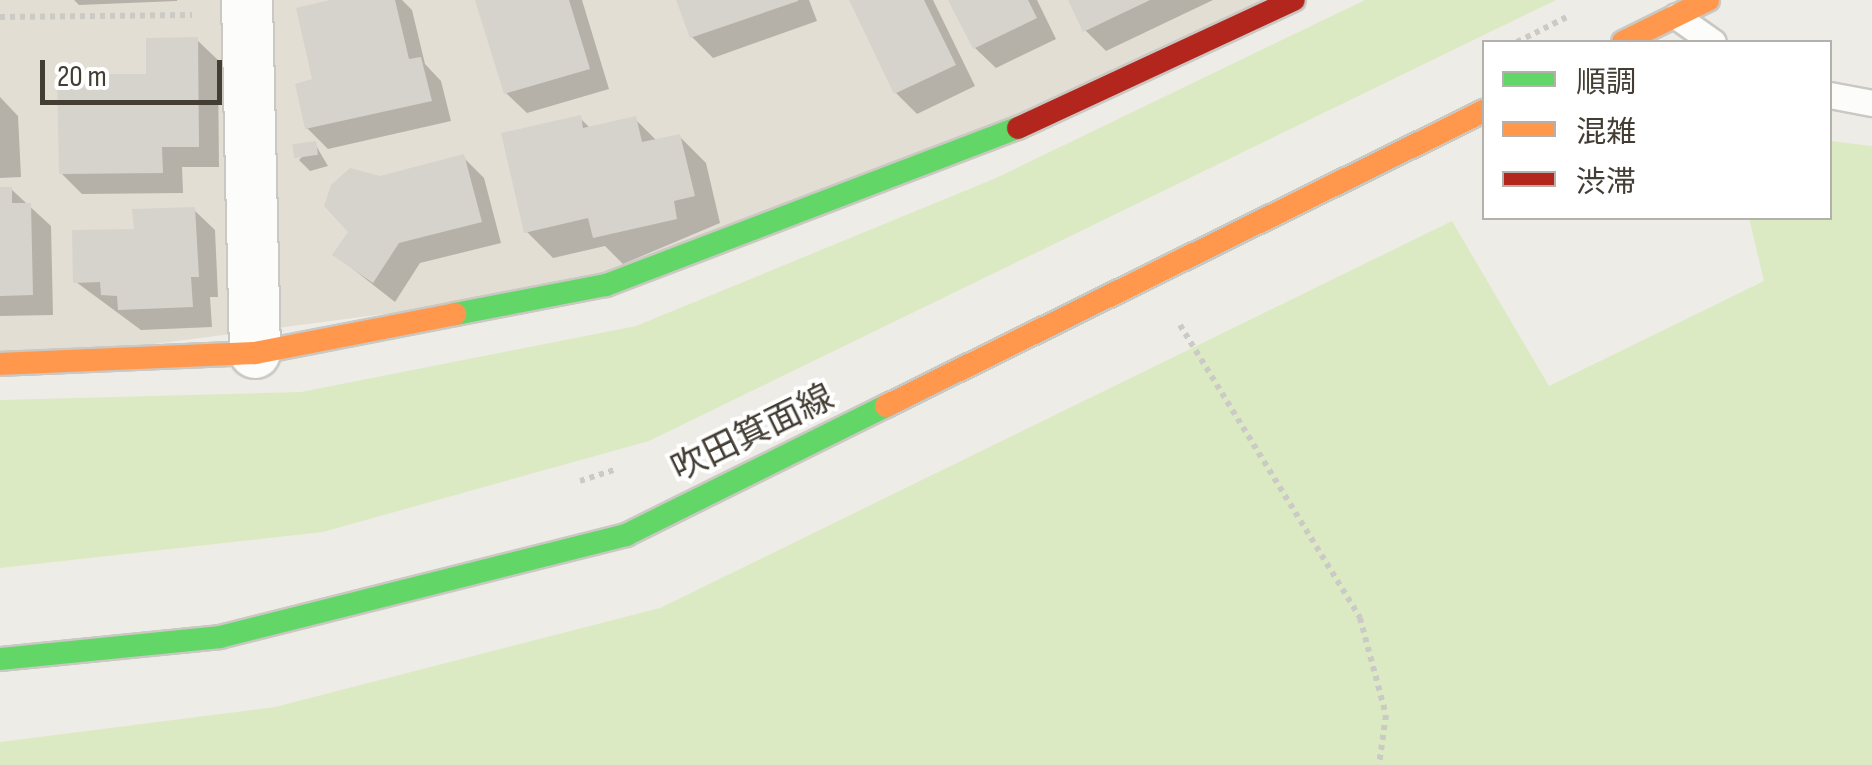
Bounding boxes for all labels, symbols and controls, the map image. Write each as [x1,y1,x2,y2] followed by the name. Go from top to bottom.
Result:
[45,40,228,102] scale bar
[1482,40,1832,220] legend
[57,59,107,95] text: 20 m
[1576,65,1636,101] text: 順調
[1576,115,1636,151] text: 混雑
[1576,165,1636,201] text: 渋滞
[665,377,841,491] street label: 吹田箕面線

